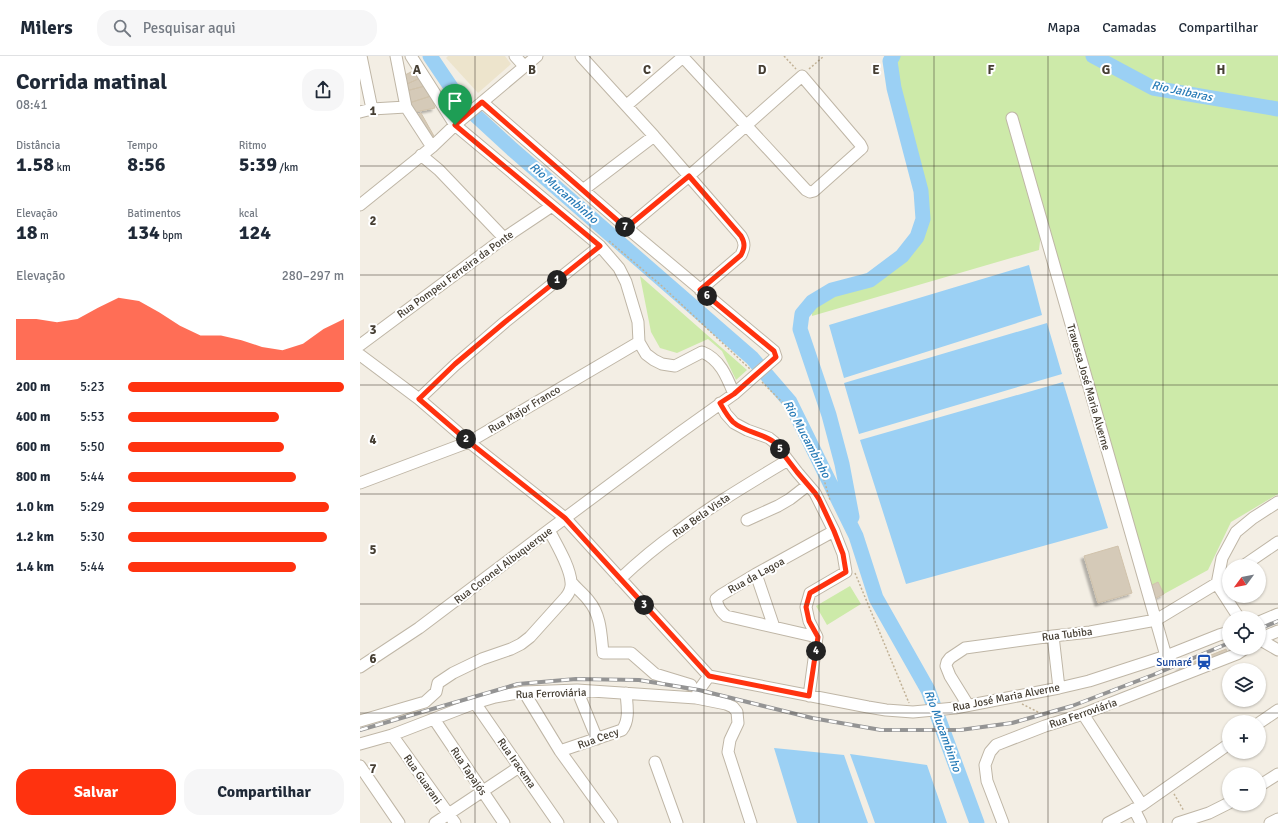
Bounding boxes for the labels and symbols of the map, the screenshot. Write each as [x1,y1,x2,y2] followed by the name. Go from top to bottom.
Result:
[413,62,422,78] text: A
[528,62,536,78] text: B
[643,62,651,78] text: C
[758,62,767,78] text: D
[872,62,880,78] text: E
[988,62,995,78] text: F
[1102,62,1110,78] text: G
[1217,62,1225,78] text: H
[1150,78,1215,106] water label: Rio Jaibaras
[438,84,472,125] pin
[369,103,377,119] text: 1
[526,160,602,228] water label: Rio Mucambinho
[369,213,377,229] text: 2
[615,217,635,237] pin: 7
[395,228,516,321] street label: Rua Pompeu Ferreira da Ponte
[547,270,567,290] pin: 1
[697,286,717,306] pin: 6
[369,322,377,338] text: 3
[1064,322,1113,452] street label: Travessa José Maria Alverne
[486,383,563,436] street label: Rua Major Franco
[780,398,834,481] water label: Rio Mucambinho
[456,429,476,449] pin: 2
[369,432,377,448] text: 4
[770,439,790,459] pin: 5
[670,491,733,540] street label: Rua Bela Vista
[452,524,555,607] street label: Rua Coronel Albuquerque
[369,542,377,558] text: 5
[726,554,787,596] street label: Rua da Lagoa
[1222,559,1266,603] north arrow
[634,595,654,615] pin: 3
[1041,625,1094,644] street label: Rua Tubiba
[806,641,826,661] pin: 4
[369,651,377,667] text: 6
[1195,653,1213,671] station icon: Sumaré
[1156,656,1192,669] place label: Sumaré
[951,681,1061,714] street label: Rua José Maria Alverne
[515,686,587,701] street label: Rua Ferroviária
[921,688,965,775] water label: Rio Mucambinho
[1047,696,1119,731] street label: Rua Ferroviária
[576,725,621,752] street label: Rua Cecy
[495,736,539,791] street label: Rua Iracema
[448,745,490,798] street label: Rua Tapajós
[401,752,444,807] street label: Rua Guarani
[369,761,377,777] text: 7

